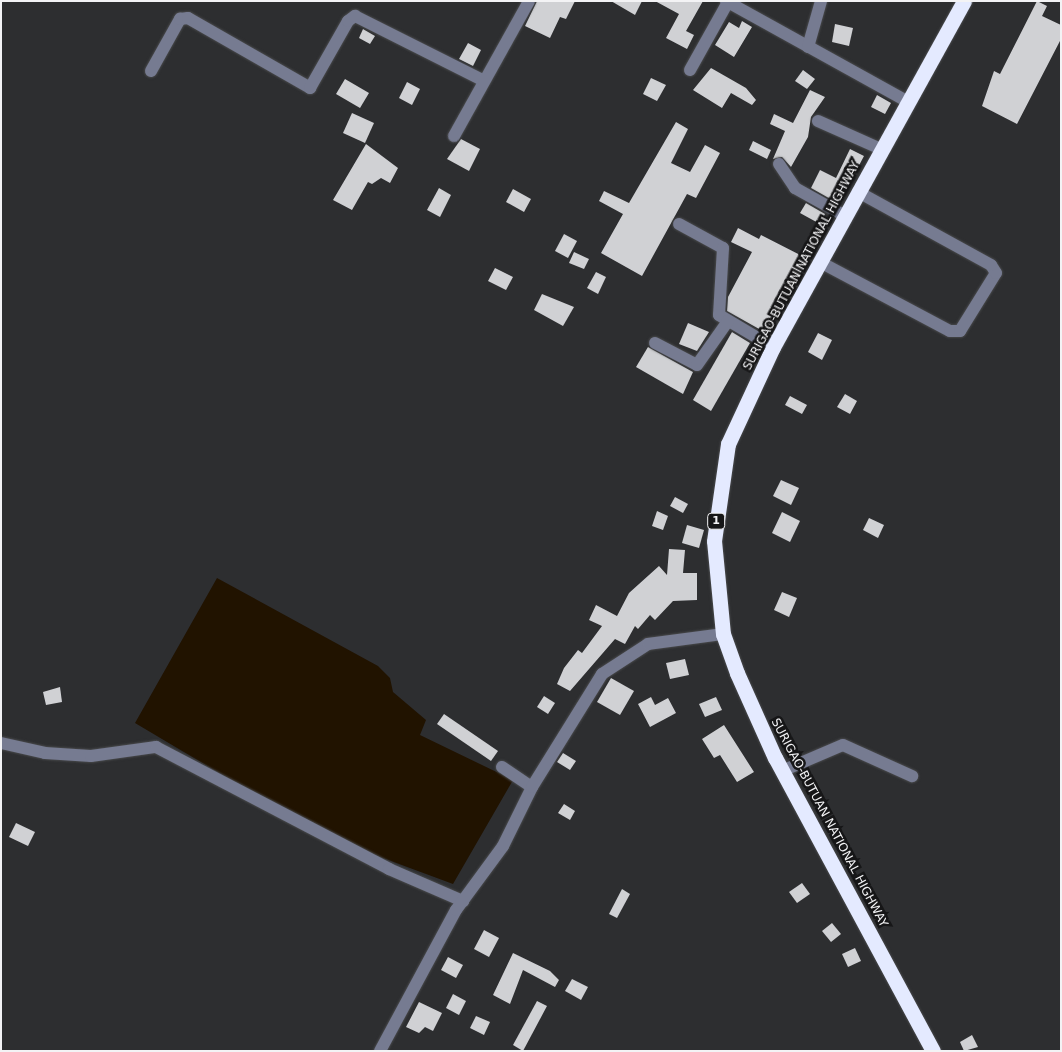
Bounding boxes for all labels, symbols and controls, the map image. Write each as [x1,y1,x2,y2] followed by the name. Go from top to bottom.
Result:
[741,159,863,373] street label: SURIGAO-BUTUAN NATIONAL HIGHWAY
[706,512,726,530] road number: 1
[768,716,890,930] street label: SURIGAO-BUTUAN NATIONAL HIGHWAY

